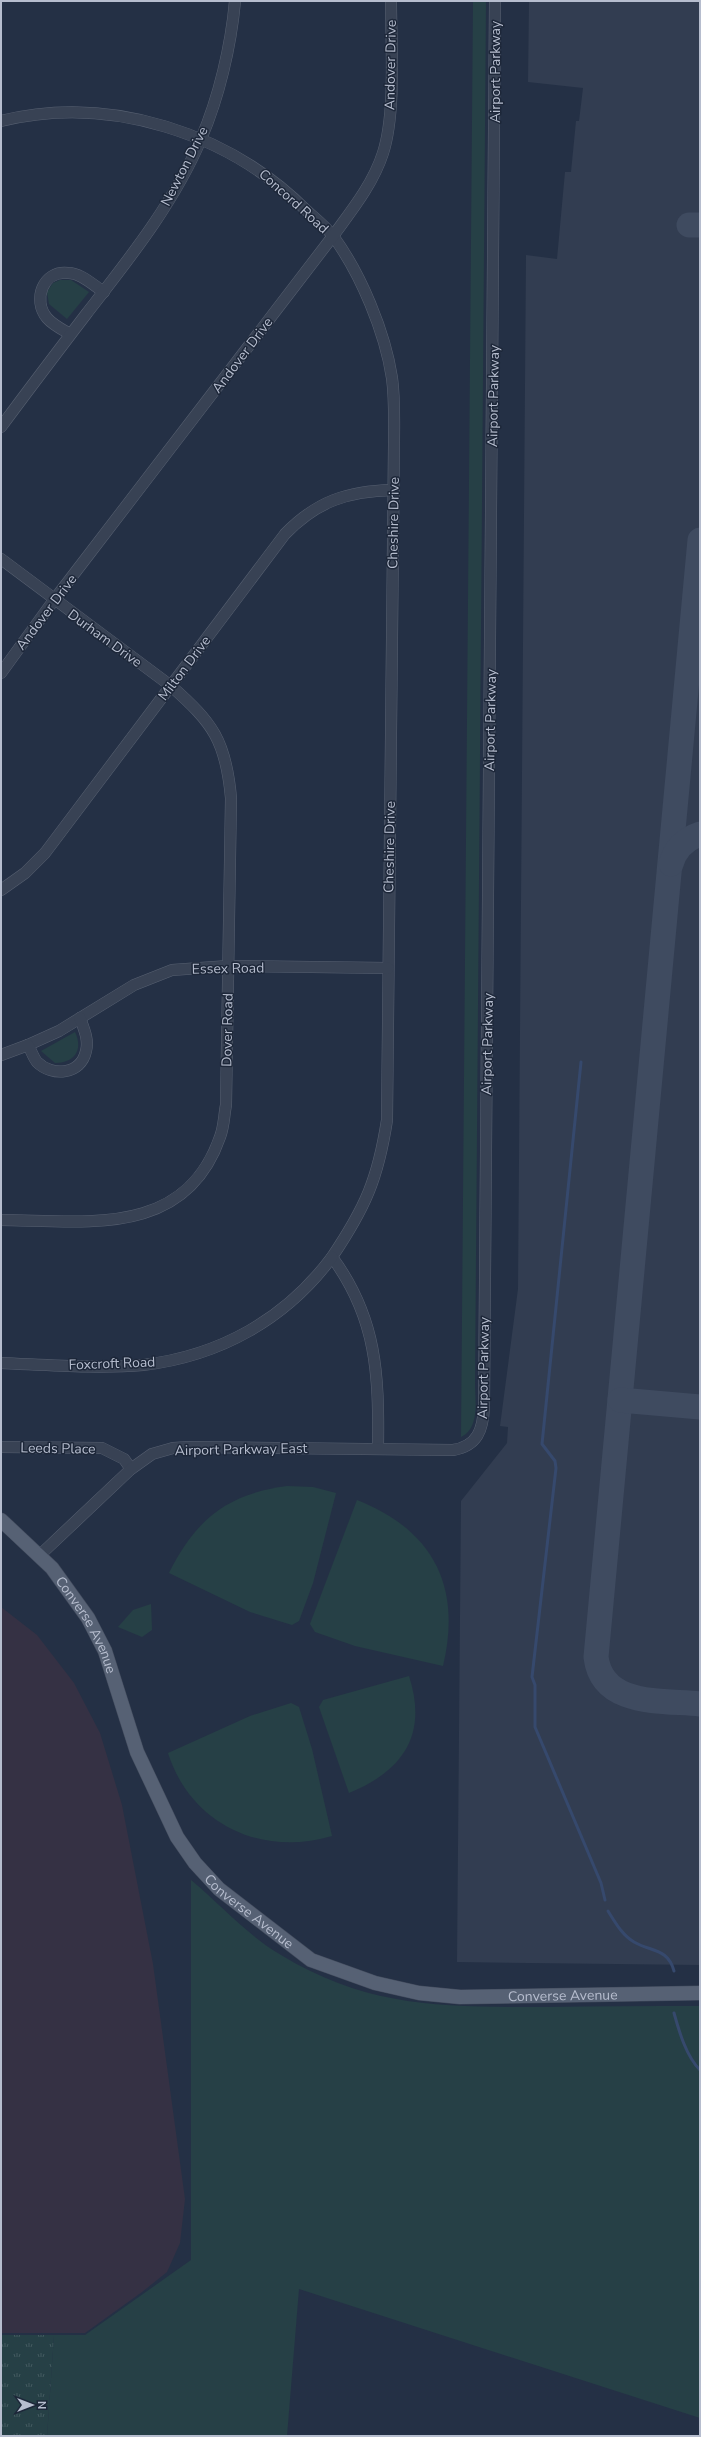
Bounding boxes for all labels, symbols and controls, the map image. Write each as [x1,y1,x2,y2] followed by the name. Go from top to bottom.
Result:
[380,20,401,110] street label: Andover Drive
[486,20,505,123] street label: Airport Parkway
[156,123,213,209] street label: Newton Drive
[255,165,333,238] street label: Concord Road
[208,313,277,397] street label: Andover Drive
[483,344,504,447] street label: Airport Parkway
[383,477,404,569] street label: Cheshire Drive
[12,570,81,654] street label: Andover Drive
[64,605,146,672] street label: Durham Drive
[154,632,215,705] street label: Milton Drive
[480,668,501,771] street label: Airport Parkway
[379,801,400,893] street label: Cheshire Drive
[192,958,264,979] street label: Essex Road
[477,992,498,1095] street label: Airport Parkway
[217,993,238,1067] street label: Dover Road
[473,1316,494,1419] street label: Airport Parkway
[68,1352,156,1375] street label: Foxcroft Road
[20,1438,96,1459] street label: Leeds Place
[174,1439,308,1460] street label: Airport Parkway East
[51,1573,121,1676] street label: Converse Avenue
[200,1870,297,1953] street label: Converse Avenue
[508,1985,618,2006] street label: Converse Avenue
[12,2385,52,2425] north arrow
[34,2401,49,2409] text: N

